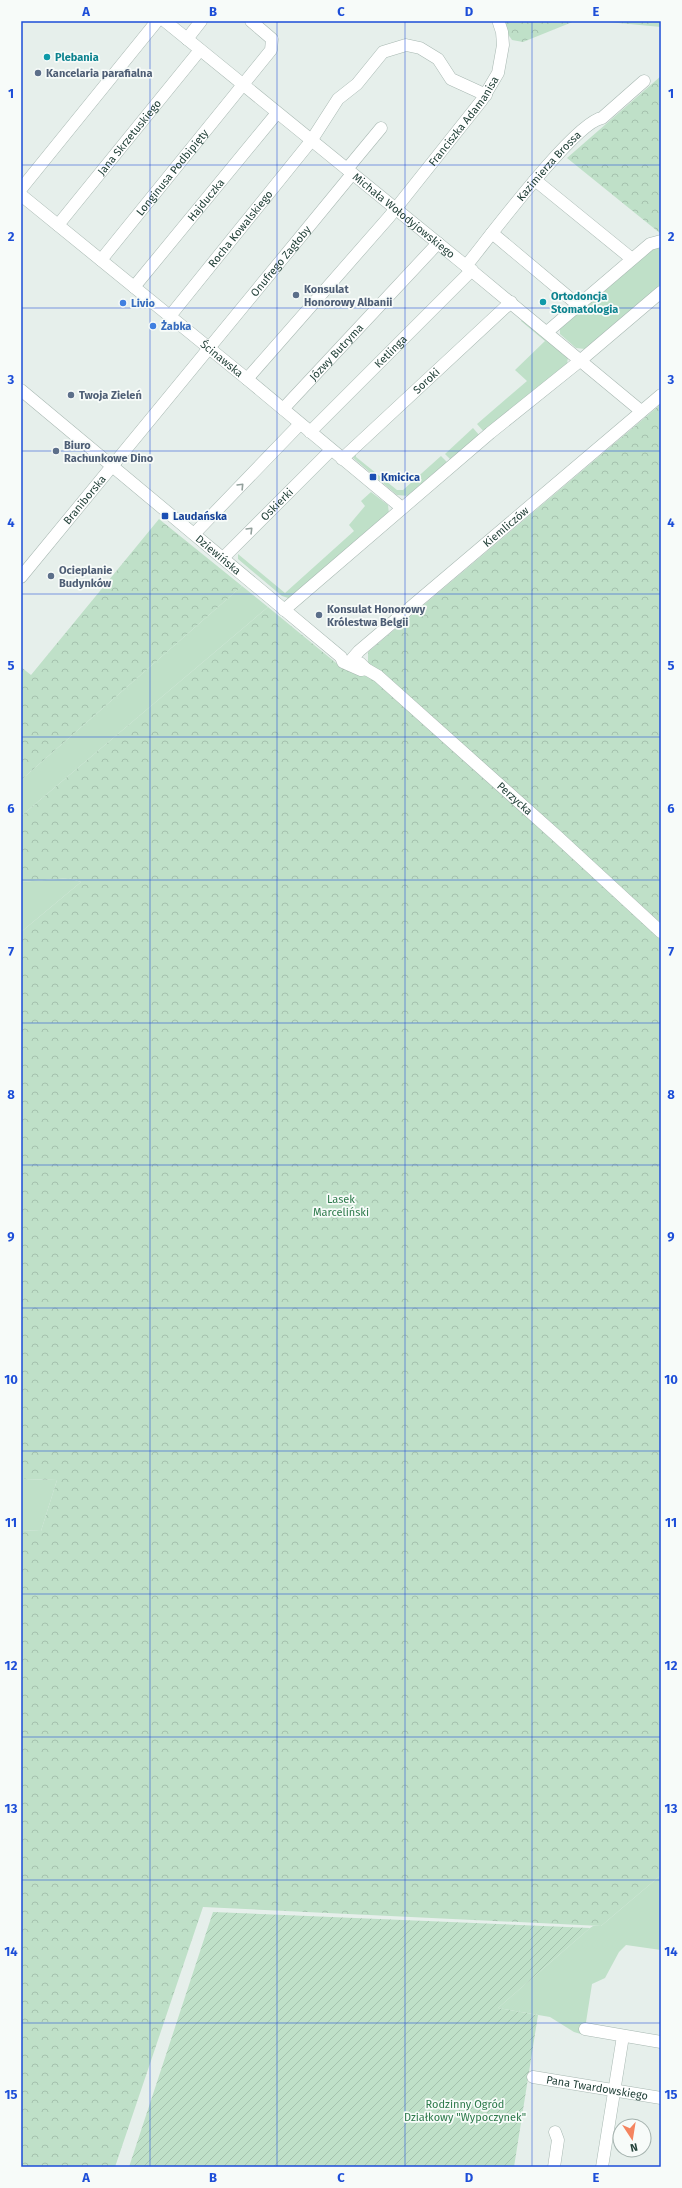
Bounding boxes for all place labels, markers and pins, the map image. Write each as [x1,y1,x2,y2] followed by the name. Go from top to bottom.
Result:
[55,51,99,64] place label: Plebania
[42,52,52,62] marker: Plebania
[46,67,152,80] place label: Kancelaria parafialna
[33,68,43,78] marker: Kancelaria parafialna
[304,283,392,309] place label: Konsulat Honorowy Albanii
[291,290,301,300] marker: Konsulat Honorowy Albanii
[551,290,618,316] place label: Ortodoncja Stomatologia
[131,297,155,310] place label: Livio
[538,297,548,307] marker: Ortodoncja Stomatologia
[118,298,128,308] marker: Livio
[161,320,191,333] place label: Żabka
[148,321,158,331] marker: Żabka
[79,389,142,402] place label: Twoja Zieleń
[66,390,76,400] marker: Twoja Zieleń
[64,439,154,465] place label: Biuro Rachunkowe Dino
[51,446,61,456] marker: Biuro Rachunkowe Dino
[381,471,420,484] place label: Kmicica
[368,472,378,482] marker: Kmicica
[173,510,227,523] place label: Laudańska
[160,511,170,521] marker: Laudańska
[59,564,112,590] place label: Ocieplanie Budynków
[46,571,56,581] marker: Ocieplanie Budynków
[327,603,425,629] place label: Konsulat Honorowy Królestwa Belgii
[314,610,324,620] marker: Konsulat Honorowy Królestwa Belgii

